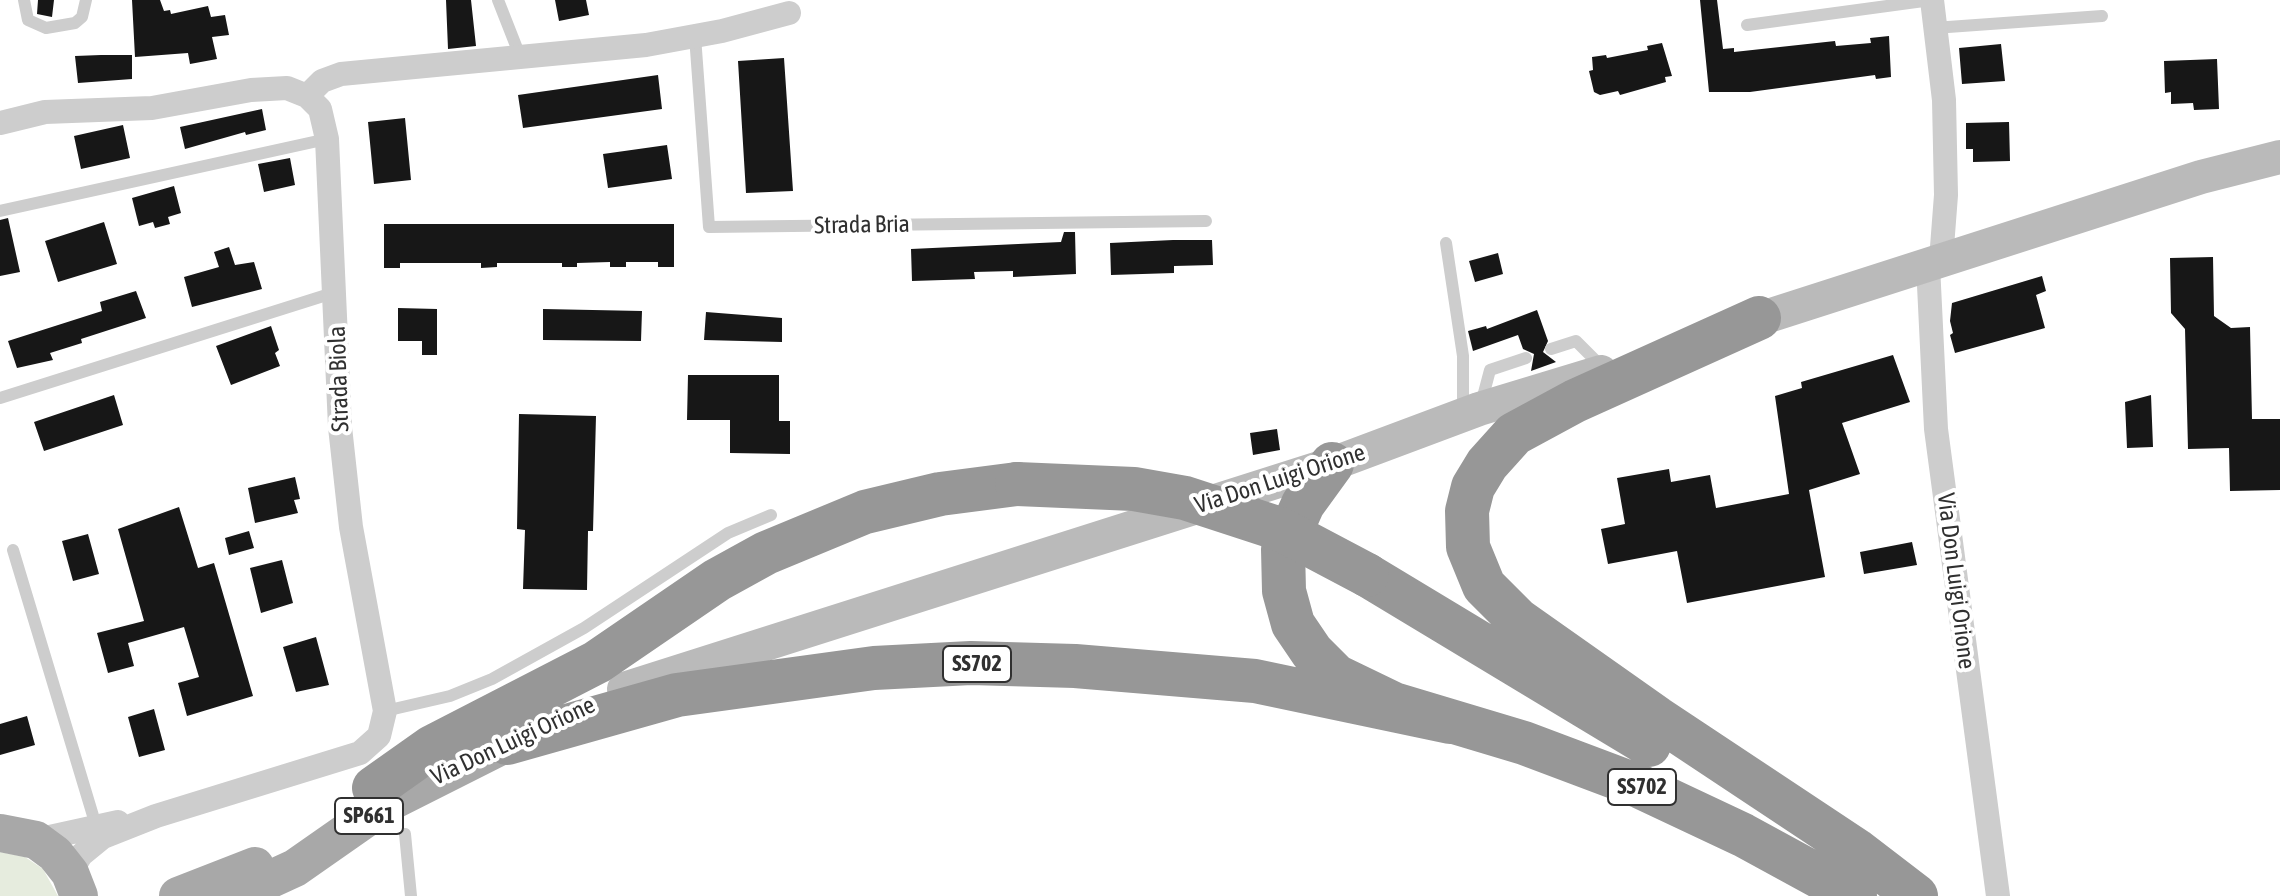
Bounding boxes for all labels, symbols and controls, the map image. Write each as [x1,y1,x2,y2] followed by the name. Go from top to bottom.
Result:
[814,210,910,240] street label: Strada Bria
[323,325,355,433] street label: Strada Biola
[1191,438,1369,520] street label: Via Don Luigi Orione
[1931,491,1981,671] street label: Via Don Luigi Orione
[943,646,1011,682] road number: SS702
[427,690,599,792] street label: Via Don Luigi Orione
[1608,769,1676,805] road number: SS702
[335,798,403,834] road number: SP661

